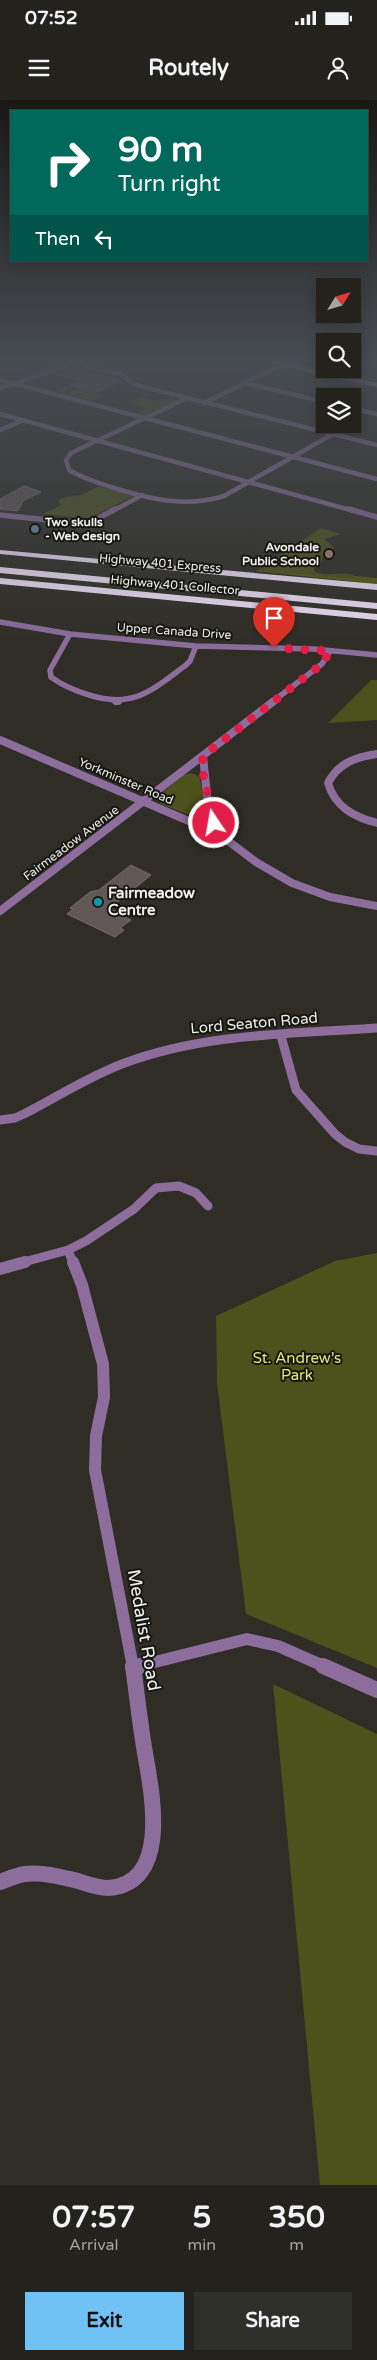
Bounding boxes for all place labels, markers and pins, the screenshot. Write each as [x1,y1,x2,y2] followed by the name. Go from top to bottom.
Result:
[44,515,120,544] place label: Two skulls - Web design
[29,523,41,535] marker: Two skulls - Web design
[242,540,319,568] place label: Avondale Public School
[323,548,335,560] marker: Avondale Public School
[253,597,295,648] pin
[108,884,195,919] place label: Fairmeadow Centre
[92,896,104,908] marker: Fairmeadow Centre

